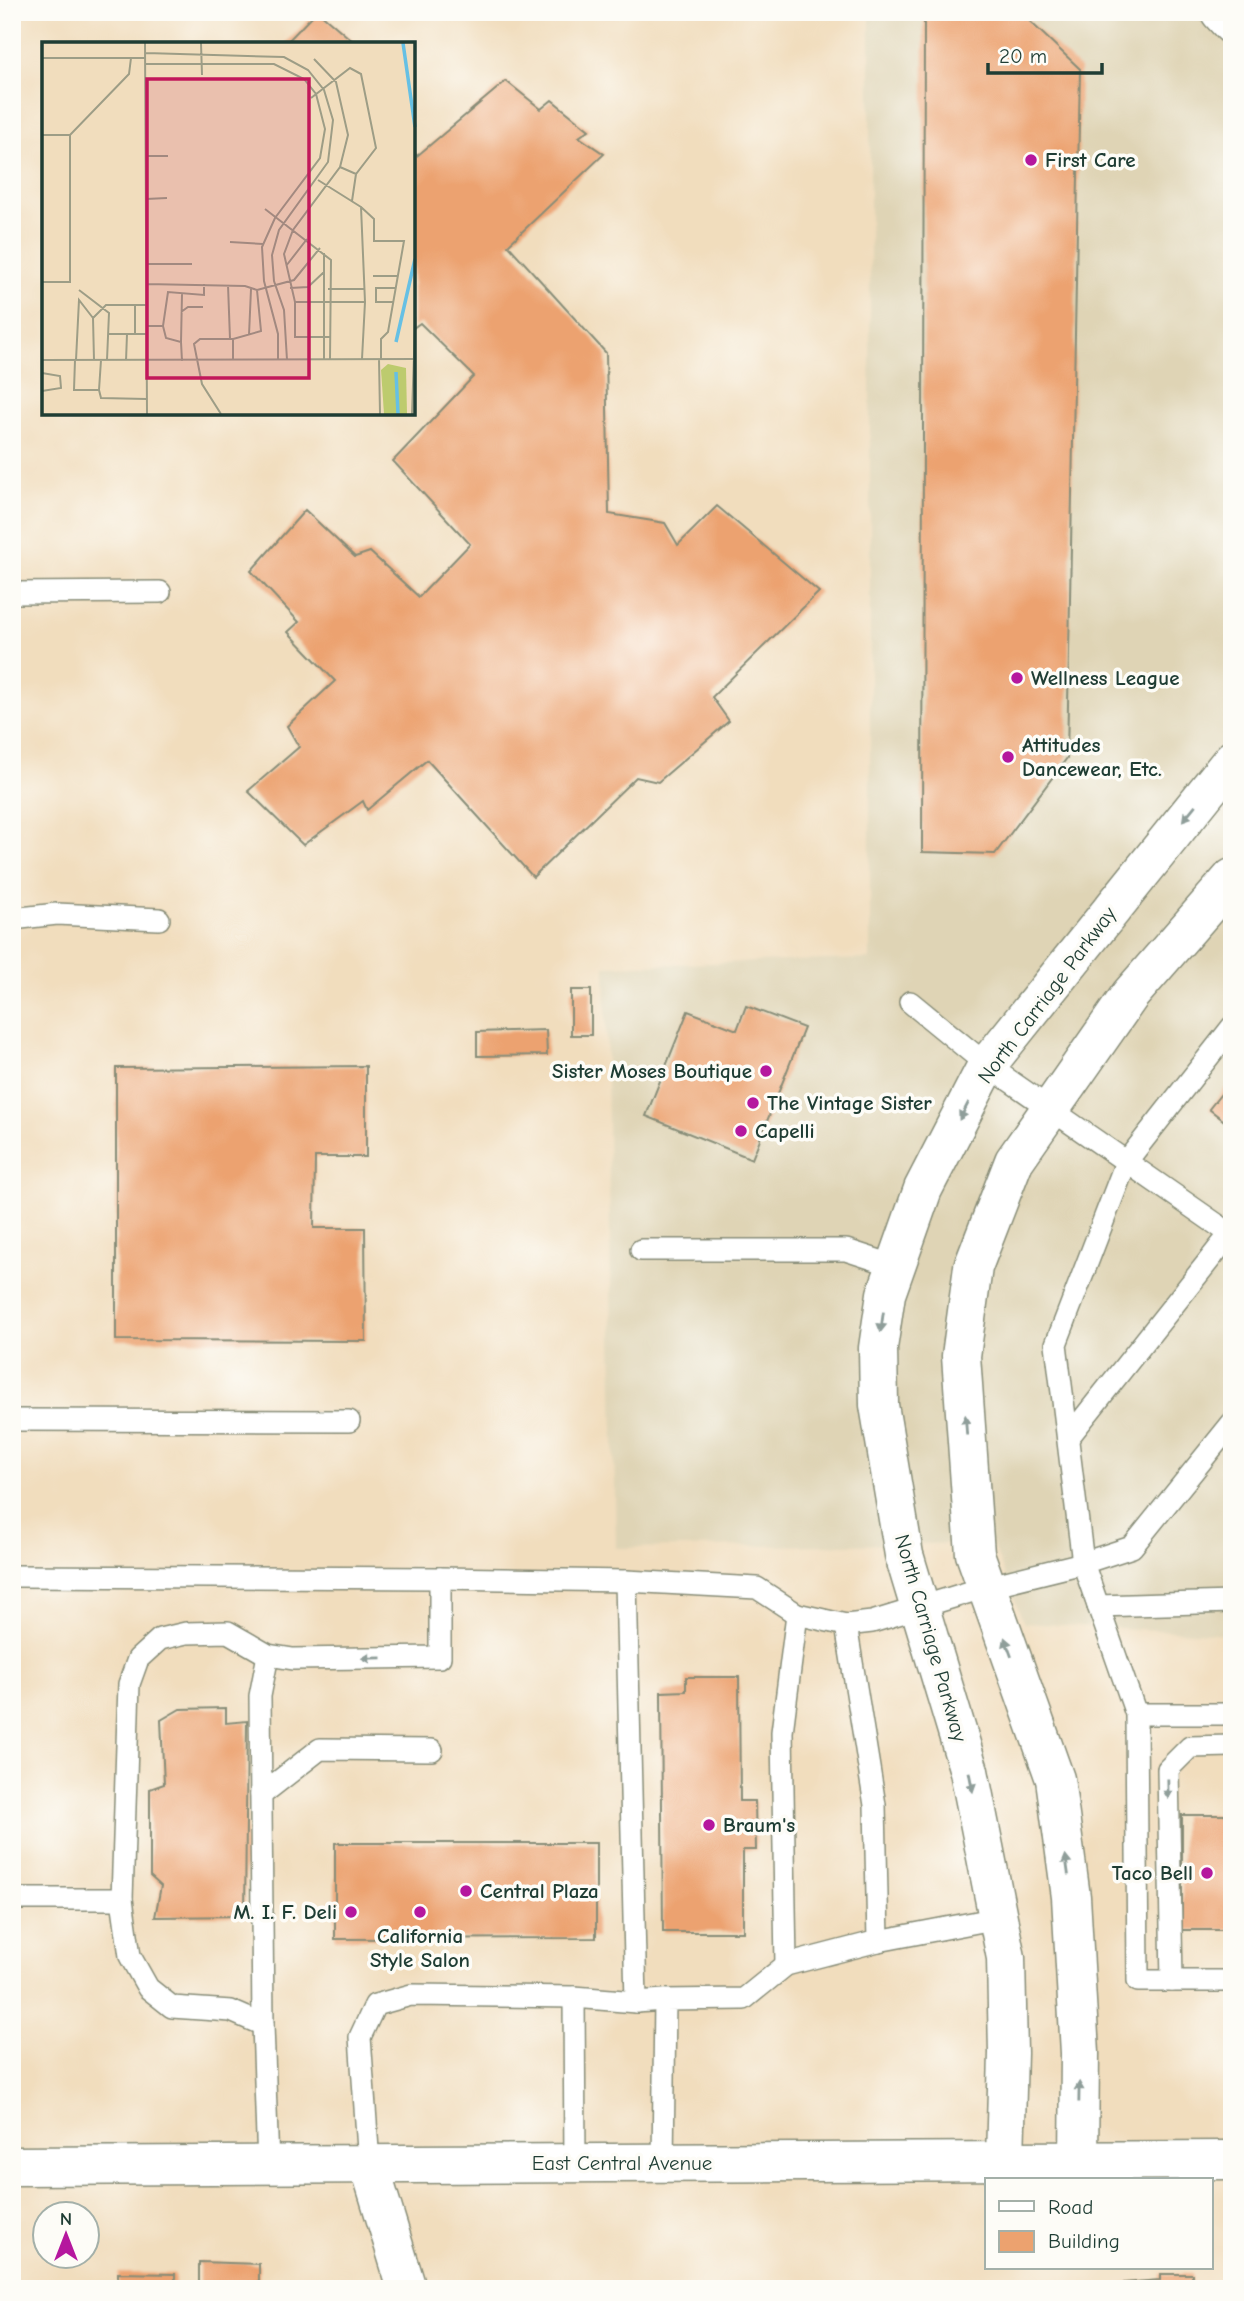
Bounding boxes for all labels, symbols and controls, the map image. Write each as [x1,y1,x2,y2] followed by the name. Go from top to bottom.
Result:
[988,32,1102,76] scale bar
[42,42,415,415] inset map
[999,44,1047,68] text: 20 m
[1045,148,1136,172] place label: First Care
[1023,152,1039,168] marker: First Care
[1031,666,1179,690] place label: Wellness League
[1009,670,1025,686] marker: Wellness League
[1022,733,1162,781] place label: Attitudes Dancewear, Etc.
[1000,749,1016,765] marker: Attitudes Dancewear, Etc.
[1182,804,1197,821] one-way arrow
[973,902,1122,1088] street label: North Carriage Parkway
[552,1059,752,1083] place label: Sister Moses Boutique
[758,1063,774,1079] marker: Sister Moses Boutique
[767,1091,932,1115] place label: The Vintage Sister
[745,1095,761,1111] marker: The Vintage Sister
[958,1101,969,1121] one-way arrow
[755,1119,815,1143] place label: Capelli
[733,1123,749,1139] marker: Capelli
[876,1311,887,1333] one-way arrow
[960,1414,971,1436] one-way arrow
[890,1531,972,1745] street label: North Carriage Parkway
[1002,1636,1013,1657] one-way arrow
[361,1652,383,1664] one-way arrow
[966,1771,977,1793] one-way arrow
[1162,1778,1174,1800] one-way arrow
[723,1813,795,1837] place label: Braum's
[701,1817,717,1833] marker: Braum's
[1061,1854,1072,1876] one-way arrow
[1112,1861,1193,1885] place label: Taco Bell
[1199,1865,1215,1881] marker: Taco Bell
[480,1879,599,1903] place label: Central Plaza
[458,1883,474,1899] marker: Central Plaza
[234,1900,337,1924] place label: M. I. F. Deli
[343,1904,359,1920] marker: M. I. F. Deli
[412,1904,428,1920] marker: California Style Salon
[370,1924,470,1972] place label: California Style Salon
[1074,2081,1085,2103] one-way arrow
[532,2151,712,2175] street label: East Central Avenue
[985,2178,1212,2270] legend
[1048,2195,1093,2219] text: Road
[32,2200,102,2270] north arrow
[60,2208,72,2230] text: N
[1048,2229,1120,2253] text: Building

